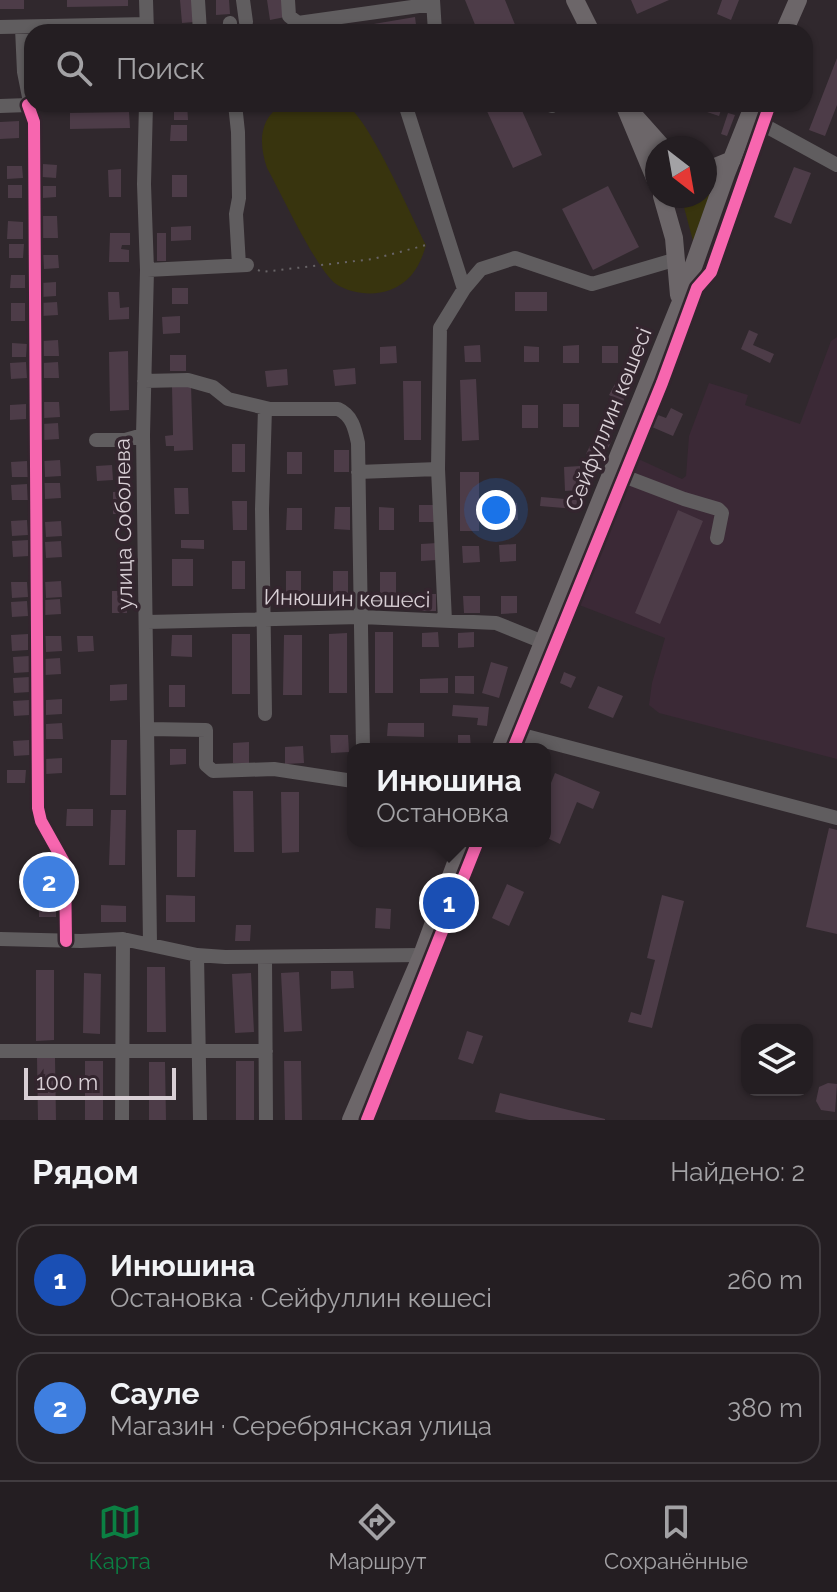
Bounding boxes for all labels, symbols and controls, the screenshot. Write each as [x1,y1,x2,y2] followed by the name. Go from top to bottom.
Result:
[24,24,813,112] search box
[52,46,96,90] icon: search
[116,51,205,86] text: Поиск
[645,136,717,208] north arrow
[559,323,657,515] street label: Сейфуллин көшесі
[109,438,137,610] street label: улица Соболева
[476,490,516,530] your location
[263,584,431,612] street label: Инюшин көшесі
[347,743,551,847] popup
[376,763,522,798] text: Инюшина
[376,798,509,828] text: Остановка
[23,852,75,912] pin: 2
[423,873,475,933] pin: 1
[741,1024,813,1096] map controls
[741,1024,813,1096] button: layers
[24,1064,176,1100] scale bar
[36,1069,98,1095] text: 100 m
[32,1152,139,1192] text: Рядом
[670,1157,805,1187] text: Найдено: 2
[110,1248,255,1283] text: Инюшина
[54,1265,66,1295] text: 1
[727,1265,803,1295] text: 260 m
[110,1283,492,1313] text: Остановка · Сейфуллин көшесі
[110,1376,200,1411] text: Сауле
[53,1393,67,1423] text: 2
[727,1393,803,1423] text: 380 m
[110,1411,492,1441] text: Магазин · Серебрянская улица
[89,1500,151,1574] tab: Карта
[328,1500,426,1574] tab: Маршрут
[604,1500,748,1574] tab: Сохранённые

